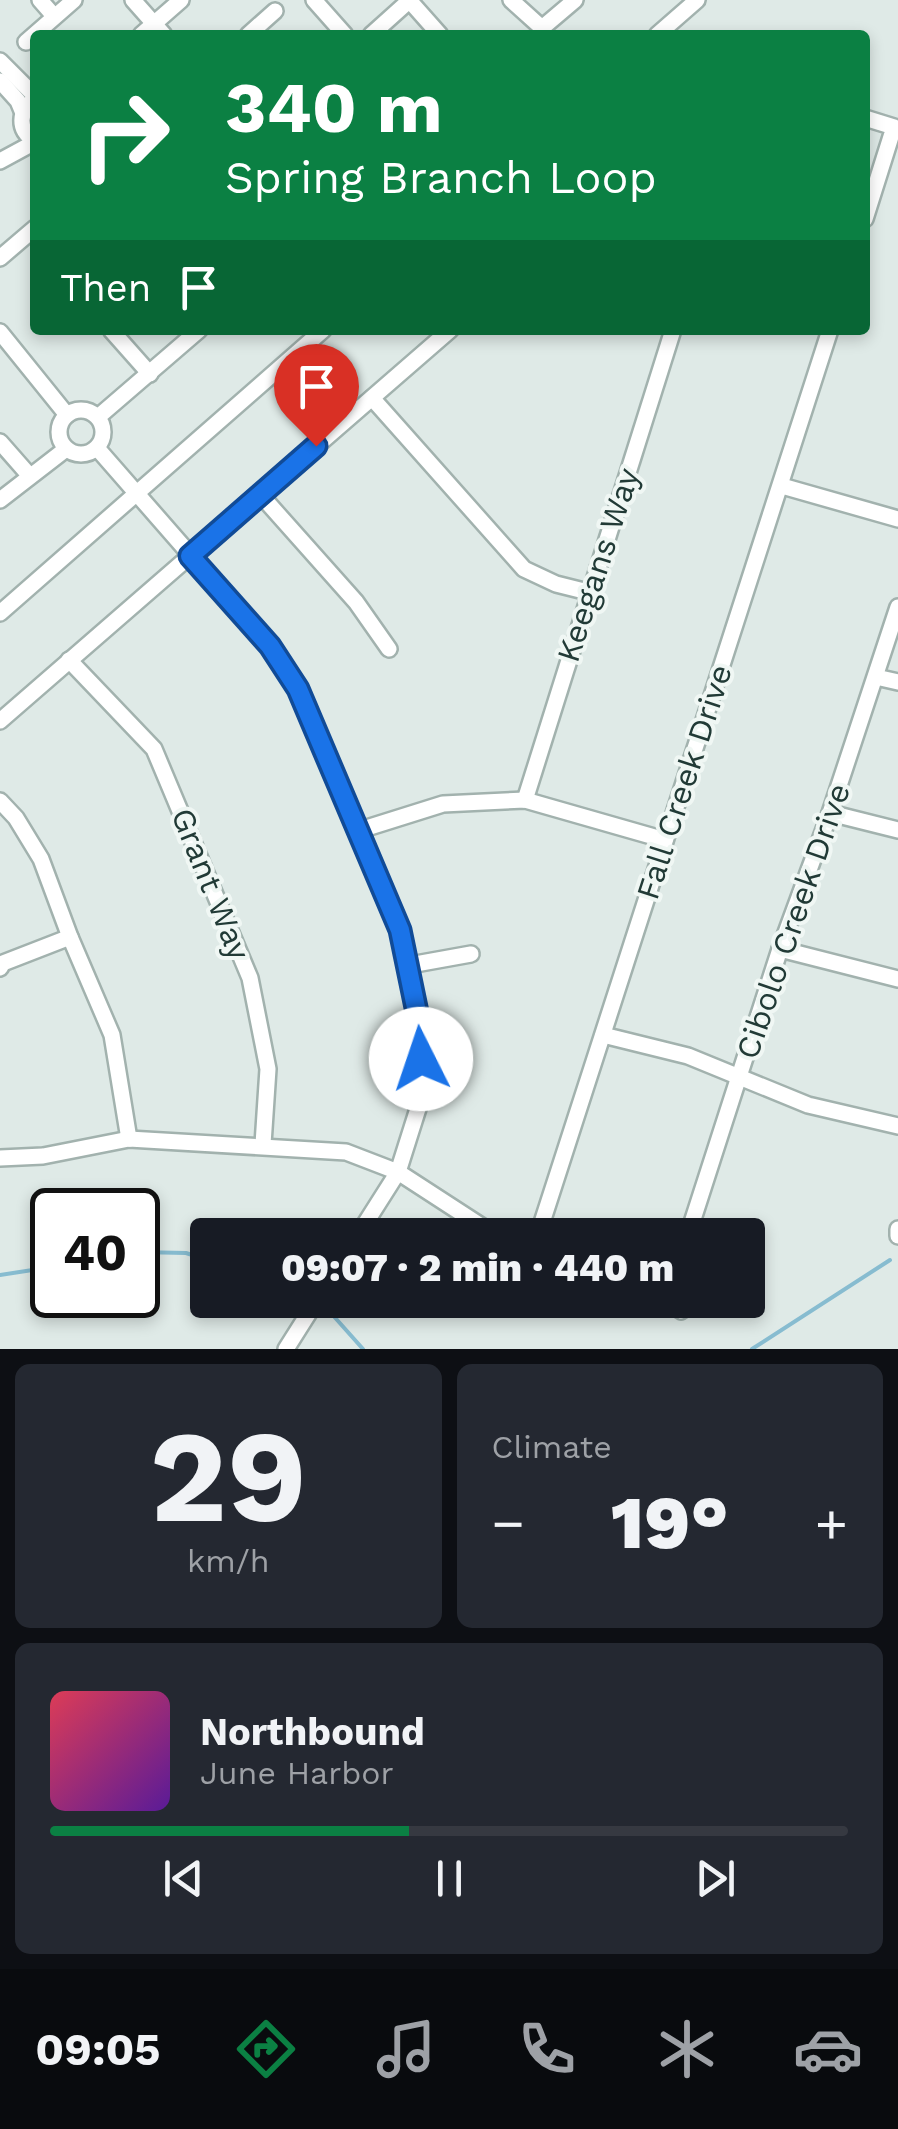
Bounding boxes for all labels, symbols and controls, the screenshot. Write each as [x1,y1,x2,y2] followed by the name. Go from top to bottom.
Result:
[225,67,443,149] text: 340 m
[60,70,190,200] icon: right
[225,151,657,204] text: Spring Branch Loop
[171,260,226,315] icon: arrive
[60,266,151,310] text: Then
[274,344,359,447] pin
[289,359,344,414] icon: arrive
[549,463,647,667] street label: Keegans Way
[628,660,740,904] street label: Fall Creek Drive
[728,778,858,1064] street label: Cibolo Creek Drive
[163,803,259,966] street label: Grant Way
[369,1007,473,1111] position arrow
[30,1188,160,1318] speed limit sign: 40
[281,1246,674,1290] text: 09:07 · 2 min · 440 m
[149,1400,307,1553] text: 29
[492,1428,612,1466] text: Climate
[611,1478,729,1566] text: 19°
[492,1491,525,1555] text: −
[815,1491,848,1555] text: +
[187,1542,269,1580] text: km/h
[200,1710,425,1754] text: Northbound
[200,1754,394,1792] text: June Harbor
[156,1851,211,1906] icon: previous
[422,1851,477,1906] icon: pause
[688,1851,743,1906] icon: next
[231,2014,301,2084] icon: directions
[371,2014,441,2084] icon: music
[512,2014,582,2084] icon: phone
[652,2014,722,2084] icon: climate
[793,2014,863,2084] icon: car
[35,2023,160,2076] text: 09:05

